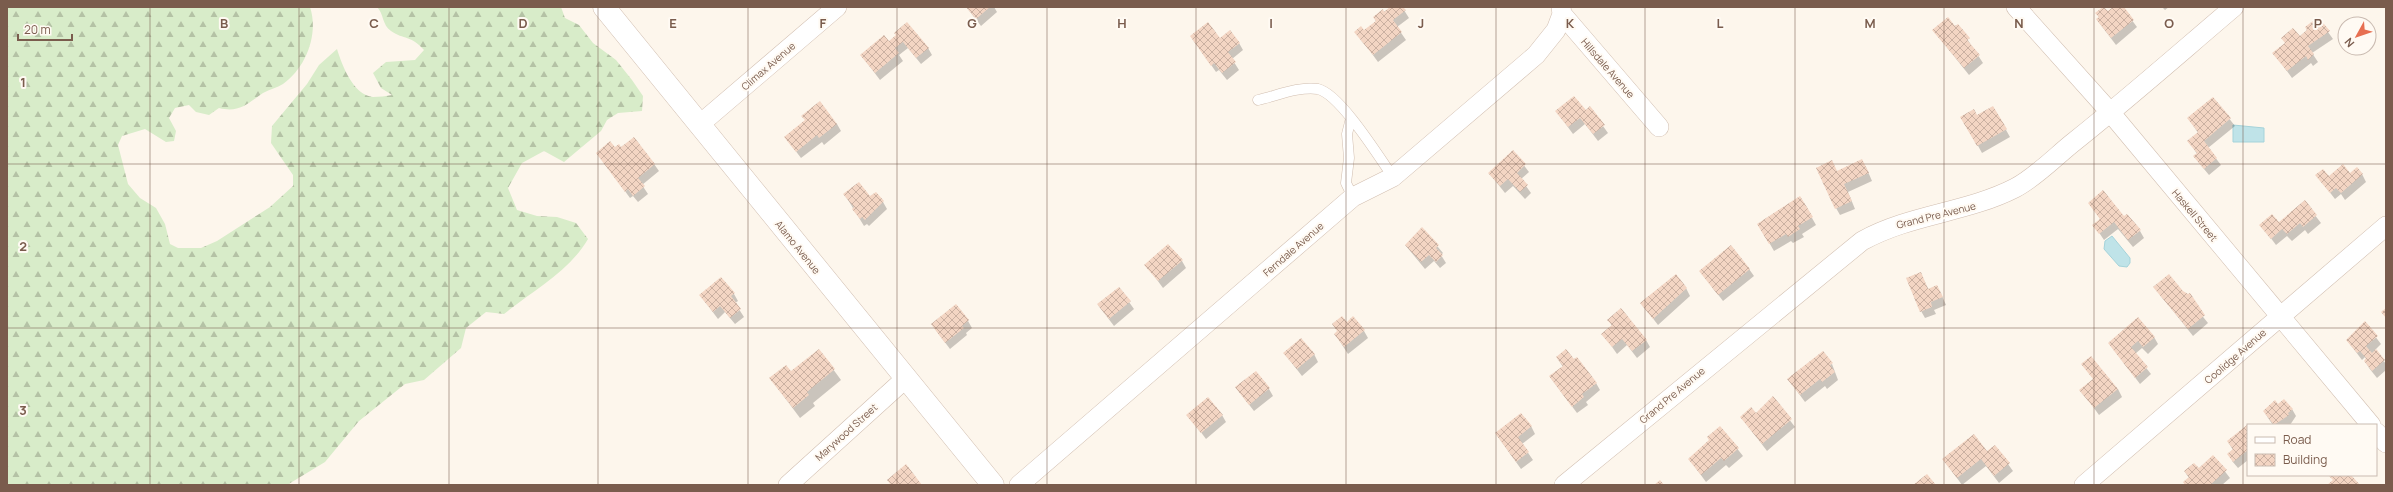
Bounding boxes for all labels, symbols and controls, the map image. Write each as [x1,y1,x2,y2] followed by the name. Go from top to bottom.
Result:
[220,14,228,32] text: B
[369,14,379,32] text: C
[518,14,528,32] text: D
[669,14,677,32] text: E
[820,14,827,32] text: F
[967,14,977,32] text: G
[1117,14,1127,32] text: H
[1269,14,1273,32] text: I
[1418,14,1424,32] text: J
[1566,14,1575,32] text: K
[1717,14,1724,32] text: L
[1864,14,1876,32] text: M
[2014,14,2024,32] text: N
[2164,14,2174,32] text: O
[2314,14,2322,32] text: P
[18,16,72,42] scale bar
[2337,16,2377,56] north arrow
[24,21,51,38] text: 20 m
[1578,35,1638,101] street label: Hillsdale Avenue
[2341,35,2357,51] text: N
[738,39,798,93] street label: Climax Avenue
[20,73,26,91] text: 1
[2169,186,2221,244] street label: Haskell Street
[1895,198,1977,232] street label: Grand Pre Avenue
[772,217,824,277] street label: Alamo Avenue
[1260,219,1326,279] street label: Ferndale Avenue
[19,237,27,255] text: 2
[2201,325,2269,387] street label: Coolidge Avenue
[1636,363,1708,427] street label: Grand Pre Avenue
[812,400,880,464] street label: Marywood Street
[19,401,27,419] text: 3
[2247,424,2377,476] legend
[2283,431,2311,448] text: Road
[2283,451,2327,468] text: Building

